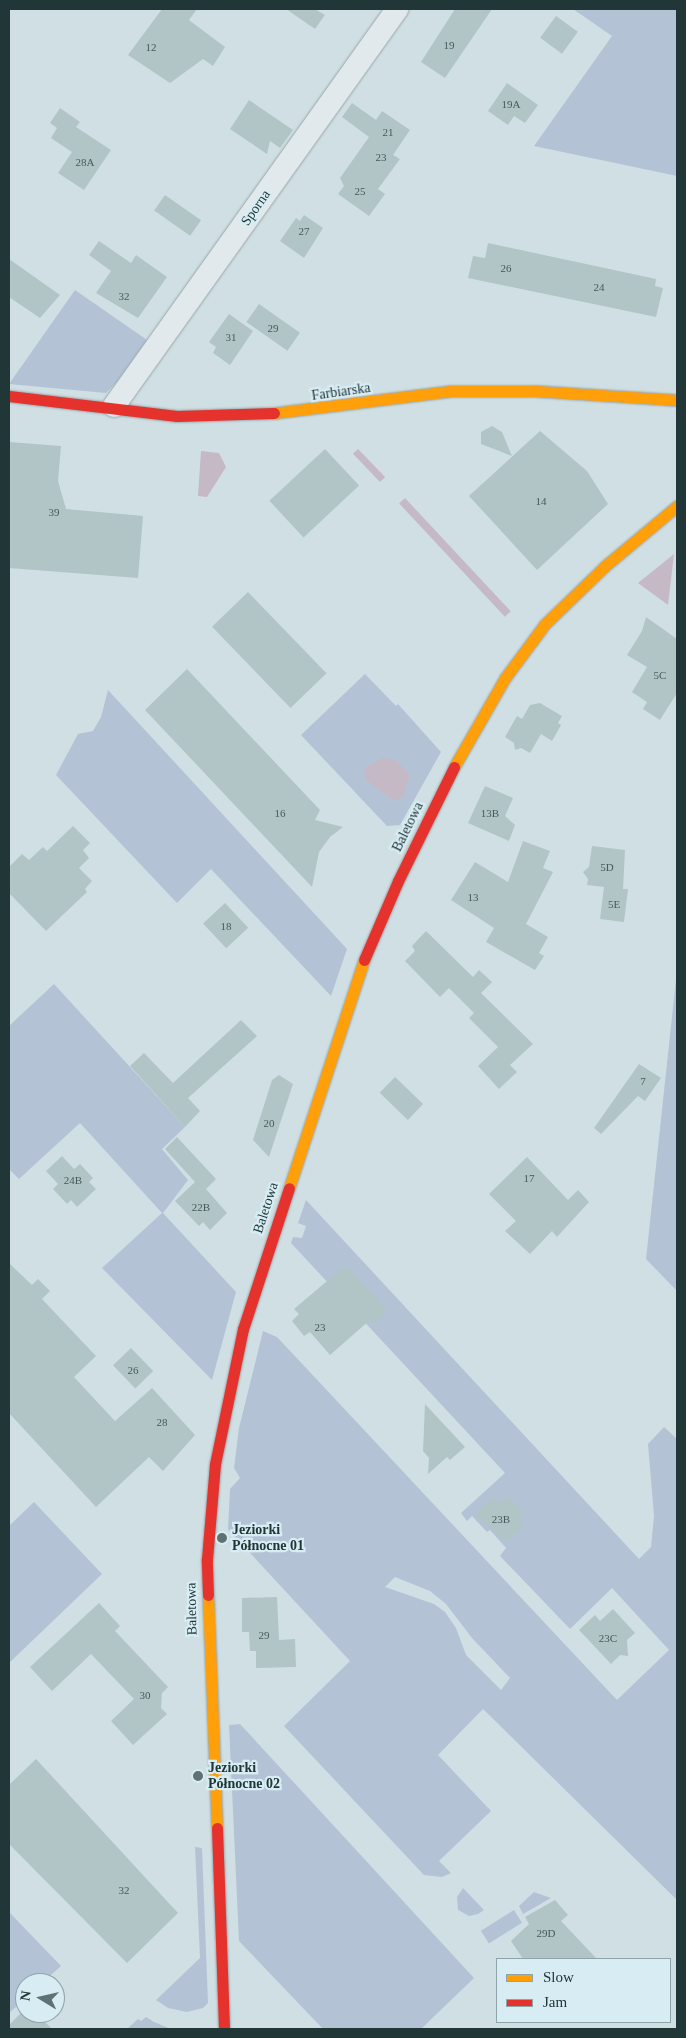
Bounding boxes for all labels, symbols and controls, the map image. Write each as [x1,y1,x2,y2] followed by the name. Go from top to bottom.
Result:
[444,38,454,52] house number: 19
[146,40,156,54] house number: 12
[502,97,520,111] house number: 19A
[382,125,393,139] house number: 21
[376,150,386,164] house number: 23
[76,155,94,169] house number: 28A
[354,184,366,198] house number: 25
[238,187,274,229] street label: Sporna
[298,224,310,238] house number: 27
[501,261,512,275] house number: 26
[594,280,604,294] house number: 24
[118,289,130,303] house number: 32
[268,321,278,335] house number: 29
[226,330,237,344] house number: 31
[311,380,371,404] street label: Farbiarska
[536,494,546,508] house number: 14
[49,505,60,519] house number: 39
[654,668,666,682] house number: 5C
[389,800,427,854] street label: Baletowa
[274,806,286,820] house number: 16
[481,806,499,820] house number: 13B
[600,860,614,874] house number: 5D
[468,890,478,904] house number: 13
[608,897,620,911] house number: 5E
[220,919,232,933] house number: 18
[640,1074,646,1088] house number: 7
[264,1116,274,1130] house number: 20
[524,1171,534,1185] house number: 17
[64,1173,82,1187] house number: 24B
[250,1180,282,1236] street label: Baletowa
[192,1200,210,1214] house number: 22B
[314,1320,326,1334] house number: 23
[128,1363,138,1377] house number: 26
[156,1415,168,1429] house number: 28
[492,1512,510,1526] house number: 23B
[232,1522,304,1554] place label: Jeziorki Północne 01
[216,1532,228,1544] marker: Jeziorki Północne 01
[183,1582,201,1636] street label: Baletowa
[258,1628,270,1642] house number: 29
[599,1631,617,1645] house number: 23C
[140,1688,150,1702] house number: 30
[208,1760,280,1792] place label: Jeziorki Północne 02
[192,1770,204,1782] marker: Jeziorki Północne 02
[118,1883,130,1897] house number: 32
[537,1926,555,1940] house number: 29D
[496,1958,671,2023] legend
[543,1969,574,1985] text: Slow
[15,1973,65,2023] north arrow
[17,1990,34,2002] text: N
[543,1994,567,2010] text: Jam

